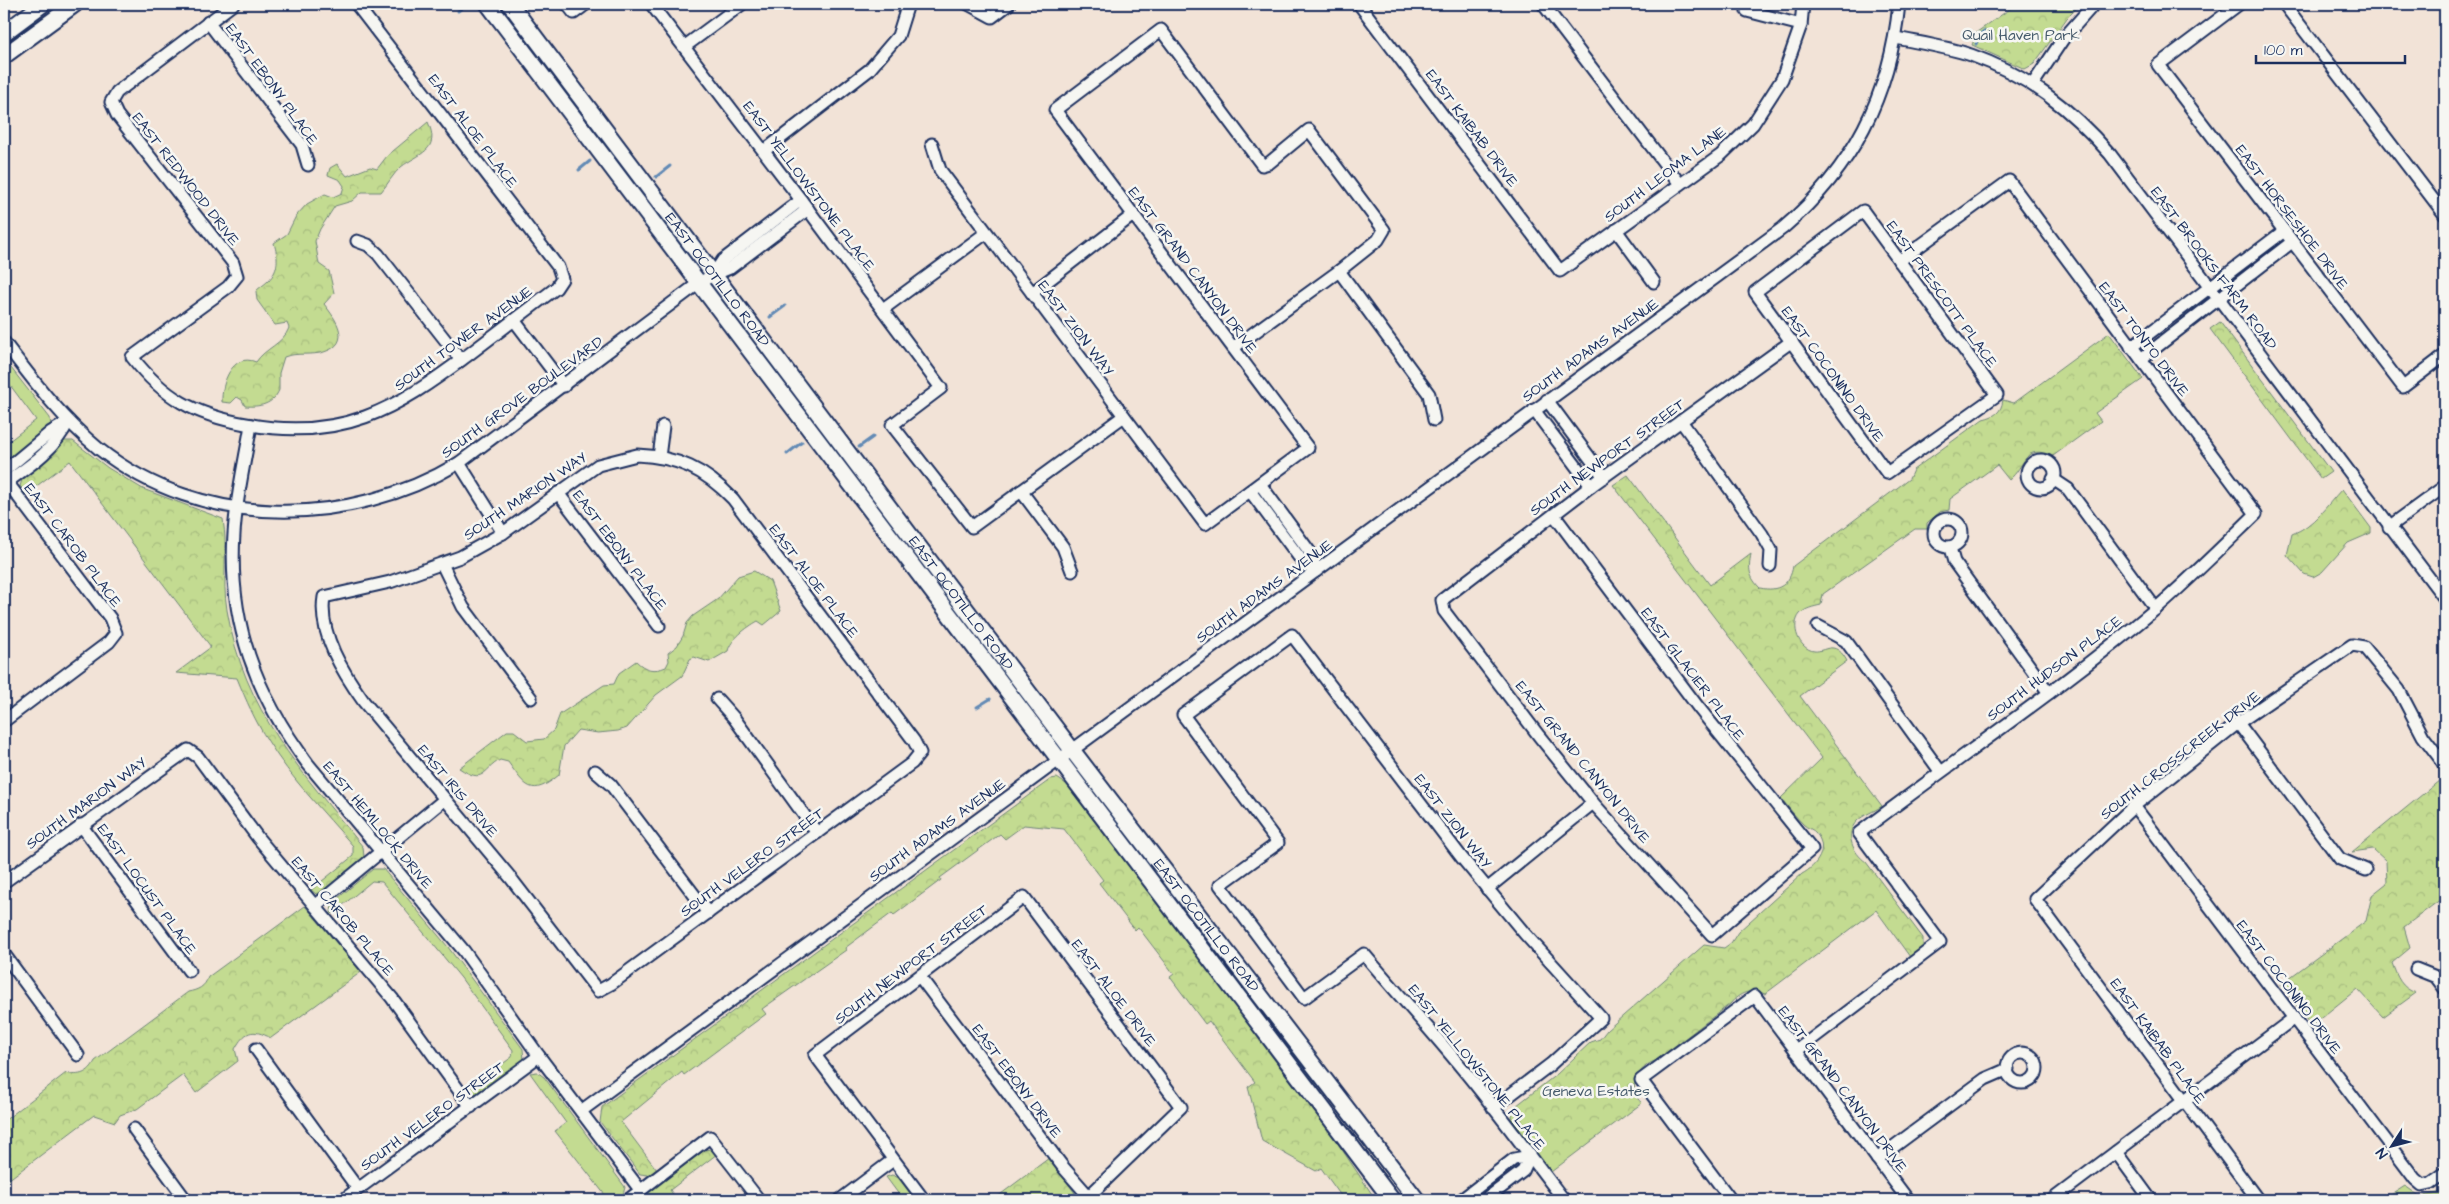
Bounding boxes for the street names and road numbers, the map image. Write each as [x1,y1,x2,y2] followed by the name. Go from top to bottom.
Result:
[220,19,323,149] street label: EAST EBONY PLACE
[1420,65,1523,192] street label: EAST KAIBAB DRIVE
[423,70,522,193] street label: EAST ALOE PLACE
[738,97,880,276] street label: EAST YELLOWSTONE PLACE
[127,108,244,250] street label: EAST REDWOOD DRIVE
[1600,121,1731,227] street label: SOUTH LEOMA LANE
[2230,141,2353,294] street label: EAST HORSESHOE DRIVE
[1123,183,1262,358] street label: EAST GRAND CANYON DRIVE
[2145,183,2282,354] street label: EAST BROOKS FARM ROAD
[660,208,775,351] street label: EAST OCOTILLO ROAD
[1881,217,2002,372] street label: EAST PRESCOTT PLACE
[1033,276,1119,380] street label: EAST ZION WAY
[2093,278,2194,401] street label: EAST TONTO DRIVE
[390,281,537,396] street label: SOUTH TOWER AVENUE
[1518,294,1663,407] street label: SOUTH ADAMS AVENUE
[1776,302,1889,446] street label: EAST COCONINO DRIVE
[437,331,608,463] street label: SOUTH GROVE BOULEVARD
[1525,393,1690,521] street label: SOUTH NEWPORT STREET
[459,447,591,546] street label: SOUTH MARION WAY
[19,479,126,612] street label: EAST CAROB PLACE
[567,486,672,615] street label: EAST EBONY PLACE
[764,520,863,643] street label: EAST ALOE PLACE
[903,532,1018,675] street label: EAST OCOTILLO ROAD
[1192,535,1337,648] street label: SOUTH ADAMS AVENUE
[1636,604,1750,745] street label: EAST GLACIER PLACE
[1983,611,2126,726] street label: SOUTH HUDSON PLACE
[1510,677,1655,848] street label: EAST GRAND CANYON DRIVE
[2096,686,2265,825] street label: SOUTH CROSSCREEK DRIVE
[413,740,503,842] street label: EAST IRIS DRIVE
[22,752,151,854] street label: SOUTH MARION WAY
[318,757,437,894] street label: EAST HEMLOCK DRIVE
[1409,770,1496,873] street label: EAST ZION WAY
[865,774,1010,887] street label: SOUTH ADAMS AVENUE
[676,803,829,922] street label: SOUTH VELERO STREET
[92,820,201,959] street label: EAST LOCUST PLACE
[286,852,399,981] street label: EAST CAROB PLACE
[1148,855,1264,997] street label: EAST OCOTILLO ROAD
[830,899,993,1029] street label: SOUTH NEWPORT STREET
[2231,916,2346,1059] street label: EAST COCONINO DRIVE
[1066,935,1161,1051] street label: EAST ALOE DRIVE
[2105,974,2210,1108] street label: EAST KAIBAB PLACE
[1403,980,1550,1155] street label: EAST YELLOWSTONE PLACE
[1773,1002,1912,1177] street label: EAST GRAND CANYON DRIVE
[967,1020,1066,1143] street label: EAST EBONY DRIVE
[356,1057,509,1176] street label: SOUTH VELERO STREET

